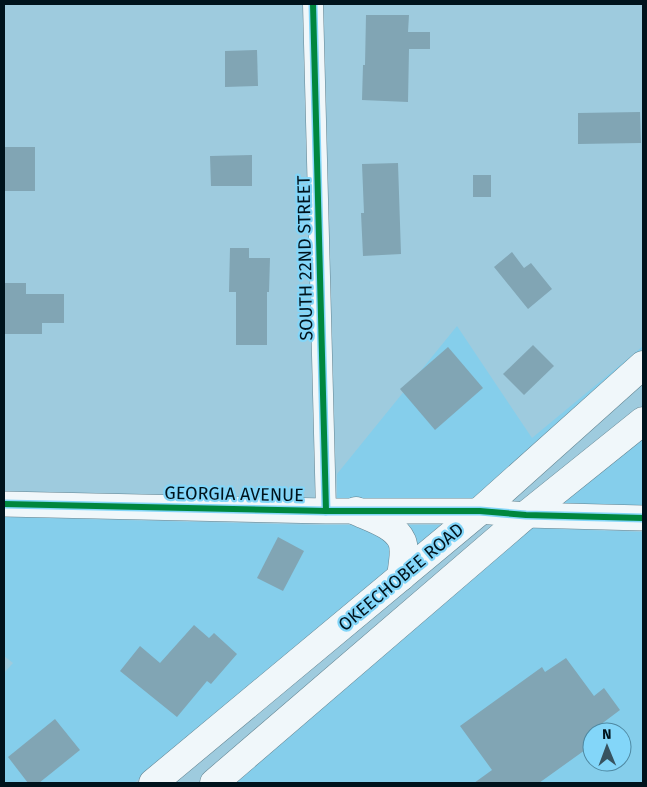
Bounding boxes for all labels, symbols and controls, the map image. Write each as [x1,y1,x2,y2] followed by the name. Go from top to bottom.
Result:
[293,175,317,341] street label: SOUTH 22ND STREET
[164,482,304,506] street label: GEORGIA AVENUE
[334,518,468,636] street label: OKEECHOBEE ROAD
[582,722,632,772] north arrow
[602,726,612,743] text: N

